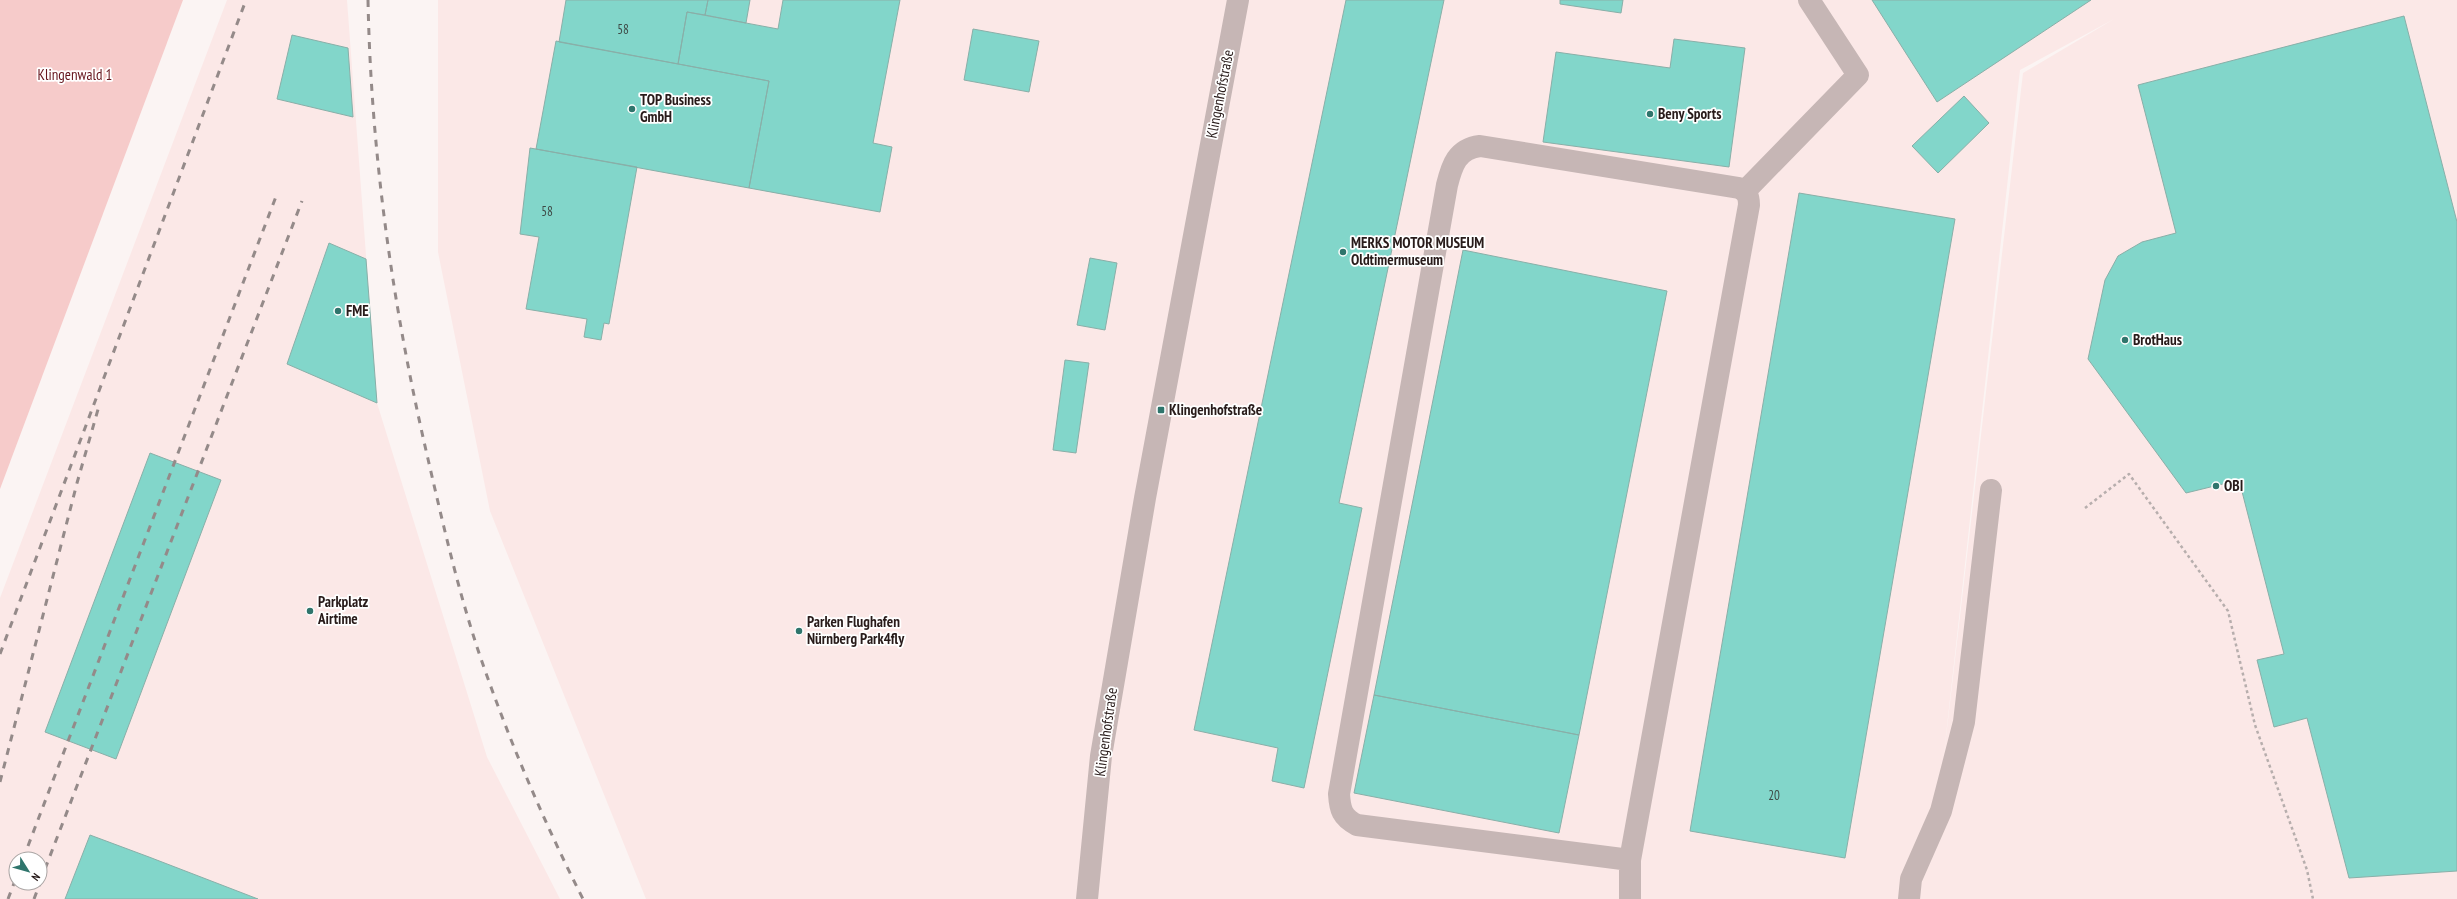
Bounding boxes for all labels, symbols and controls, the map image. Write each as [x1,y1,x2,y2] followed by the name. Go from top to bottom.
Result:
[617,21,629,38] house number: 58
[1202,48,1237,140] street label: Klingenhofstraße
[38,65,112,84] park label: Klingenwald 1
[640,90,711,126] place label: TOP Business GmbH
[627,104,637,114] marker: TOP Business GmbH
[1658,104,1721,123] place label: Beny Sports
[1645,109,1655,119] marker: Beny Sports
[541,203,553,220] house number: 58
[1351,233,1484,269] place label: MERKS MOTOR MUSEUM Oldtimermuseum
[1338,247,1348,257] marker: MERKS MOTOR MUSEUM Oldtimermuseum
[346,301,369,320] place label: FME
[333,306,343,316] marker: FME
[2133,330,2182,349] place label: BrotHaus
[2120,335,2130,345] marker: BrotHaus
[1169,400,1262,419] place label: Klingenhofstraße
[1156,405,1166,415] marker: Klingenhofstraße
[2224,476,2243,495] place label: OBI
[2211,481,2221,491] marker: OBI
[317,592,368,628] place label: Parkplatz Airtime
[305,606,315,616] marker: Parkplatz Airtime
[807,612,905,648] place label: Parken Flughafen Nürnberg Park4fly
[794,626,804,636] marker: Parken Flughafen Nürnberg Park4fly
[1090,686,1121,778] street label: Klingenhofstraße
[1768,787,1780,804] house number: 20
[8,851,48,891] north arrow
[29,870,43,884] text: N

